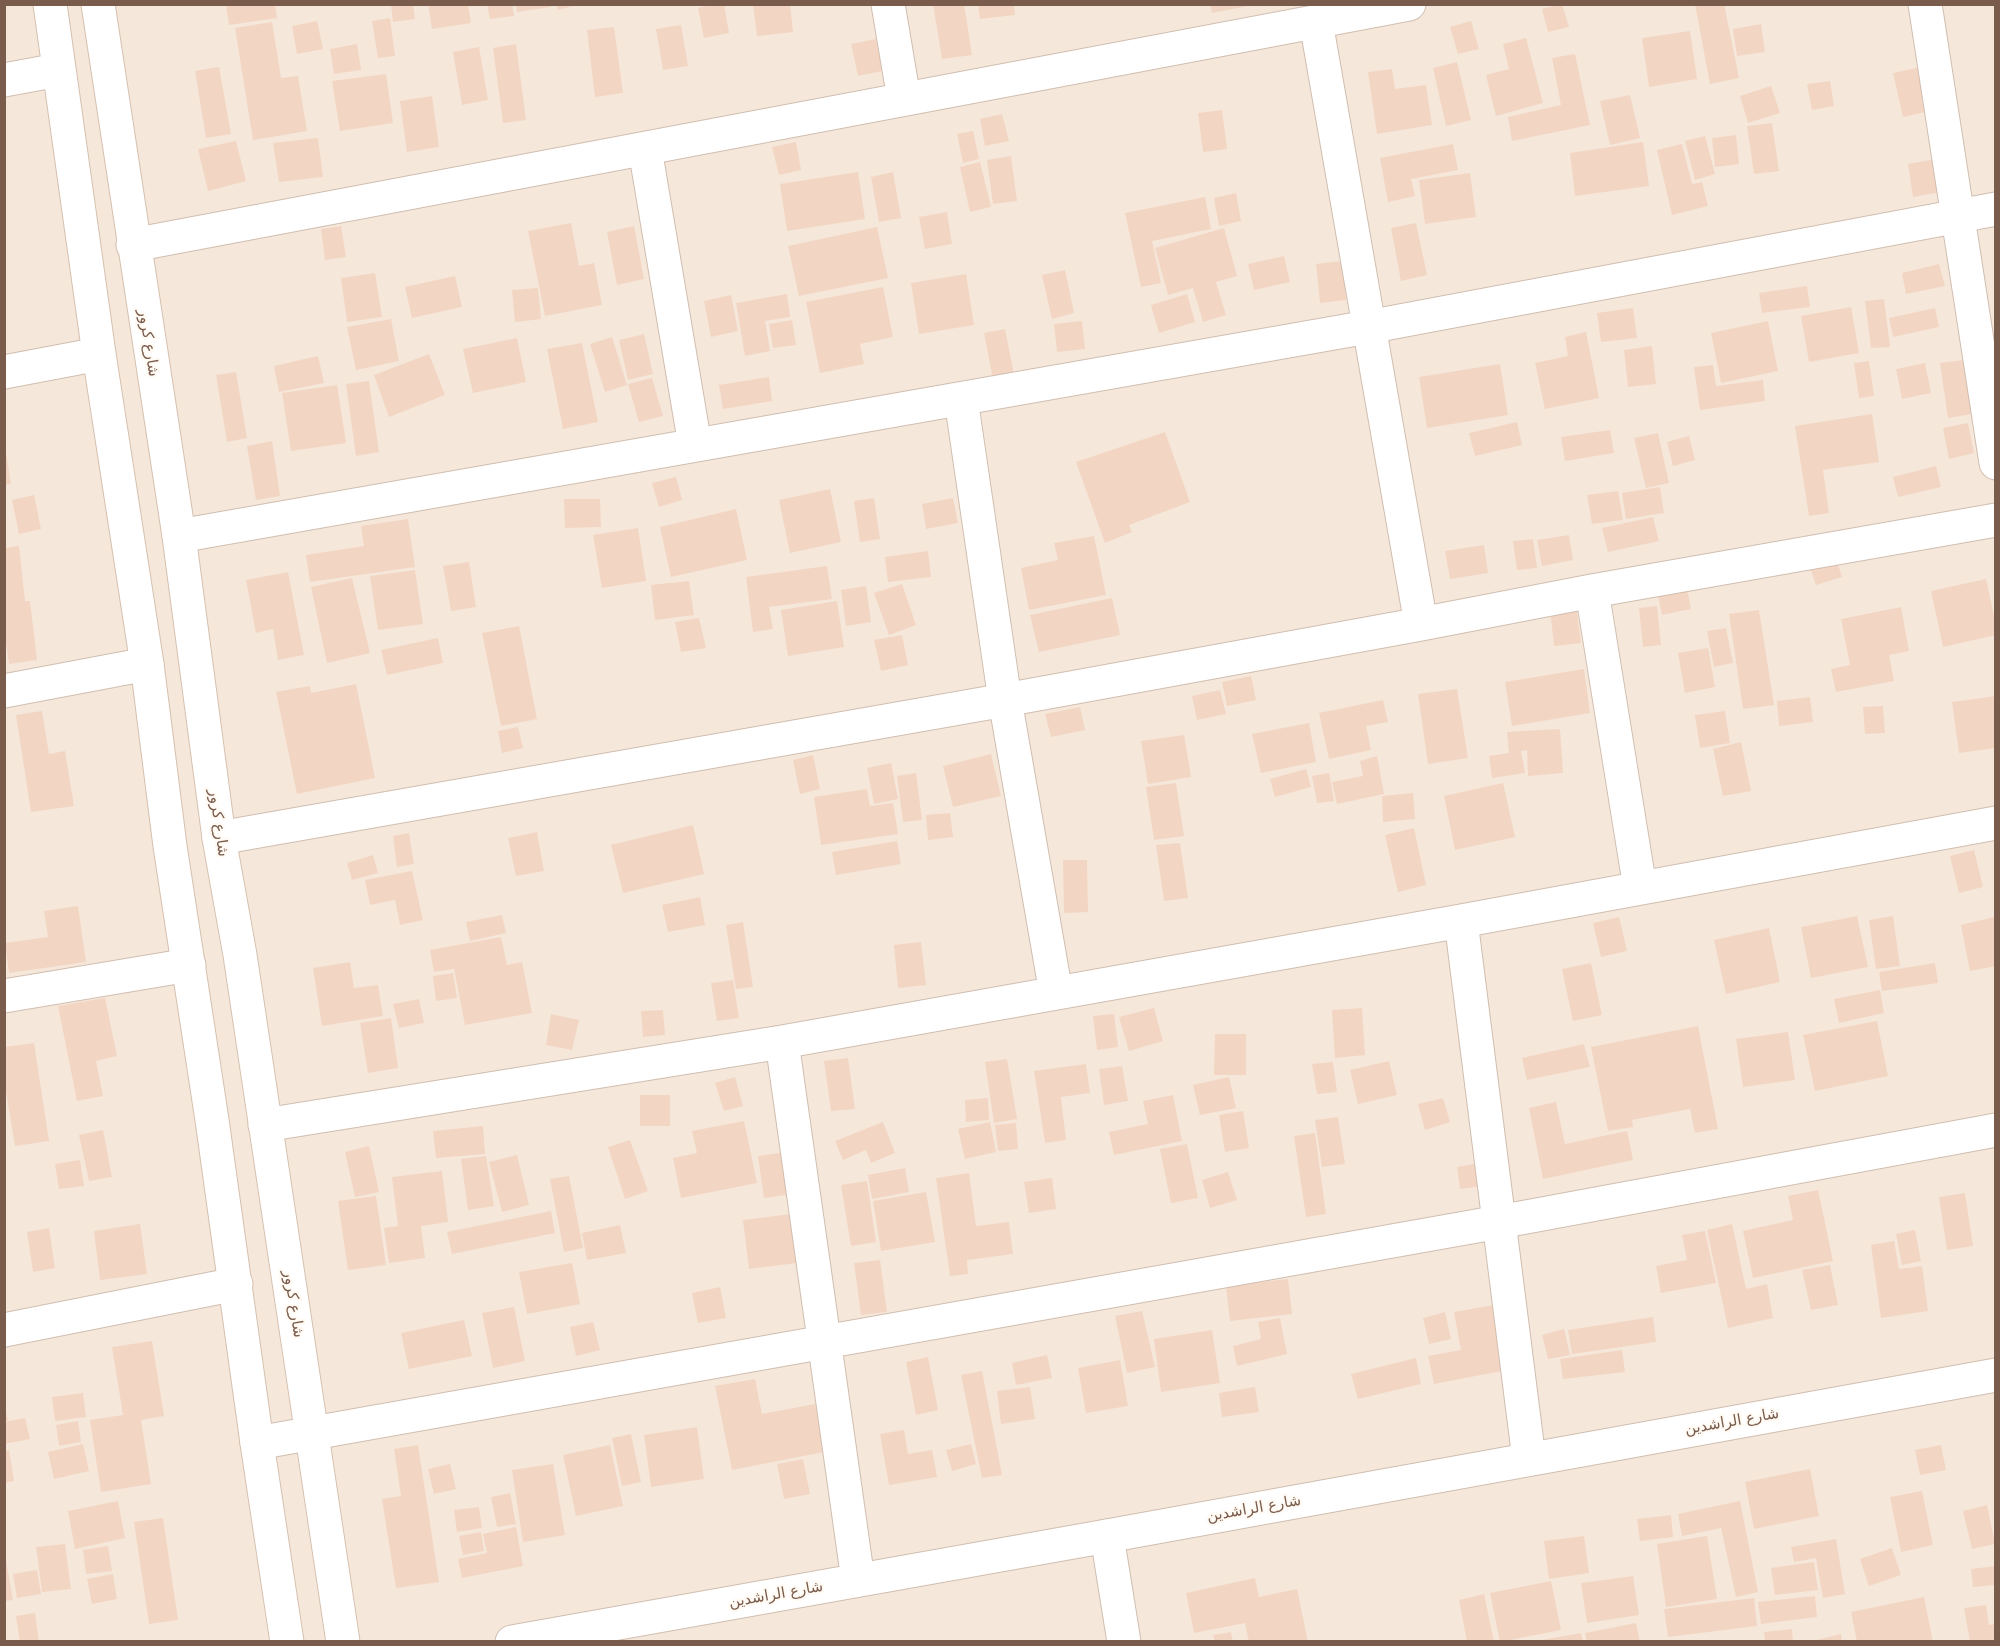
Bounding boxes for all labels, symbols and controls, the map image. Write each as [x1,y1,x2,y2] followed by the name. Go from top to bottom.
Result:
[134,308,162,378] street label: شارع كرور
[204,788,232,858] street label: شارع كرور
[279,1269,307,1339] street label: شارع كرور
[1684,1405,1780,1439] street label: شارع الراشدين
[1206,1492,1302,1526] street label: شارع الراشدين
[728,1578,824,1612] street label: شارع الراشدين

